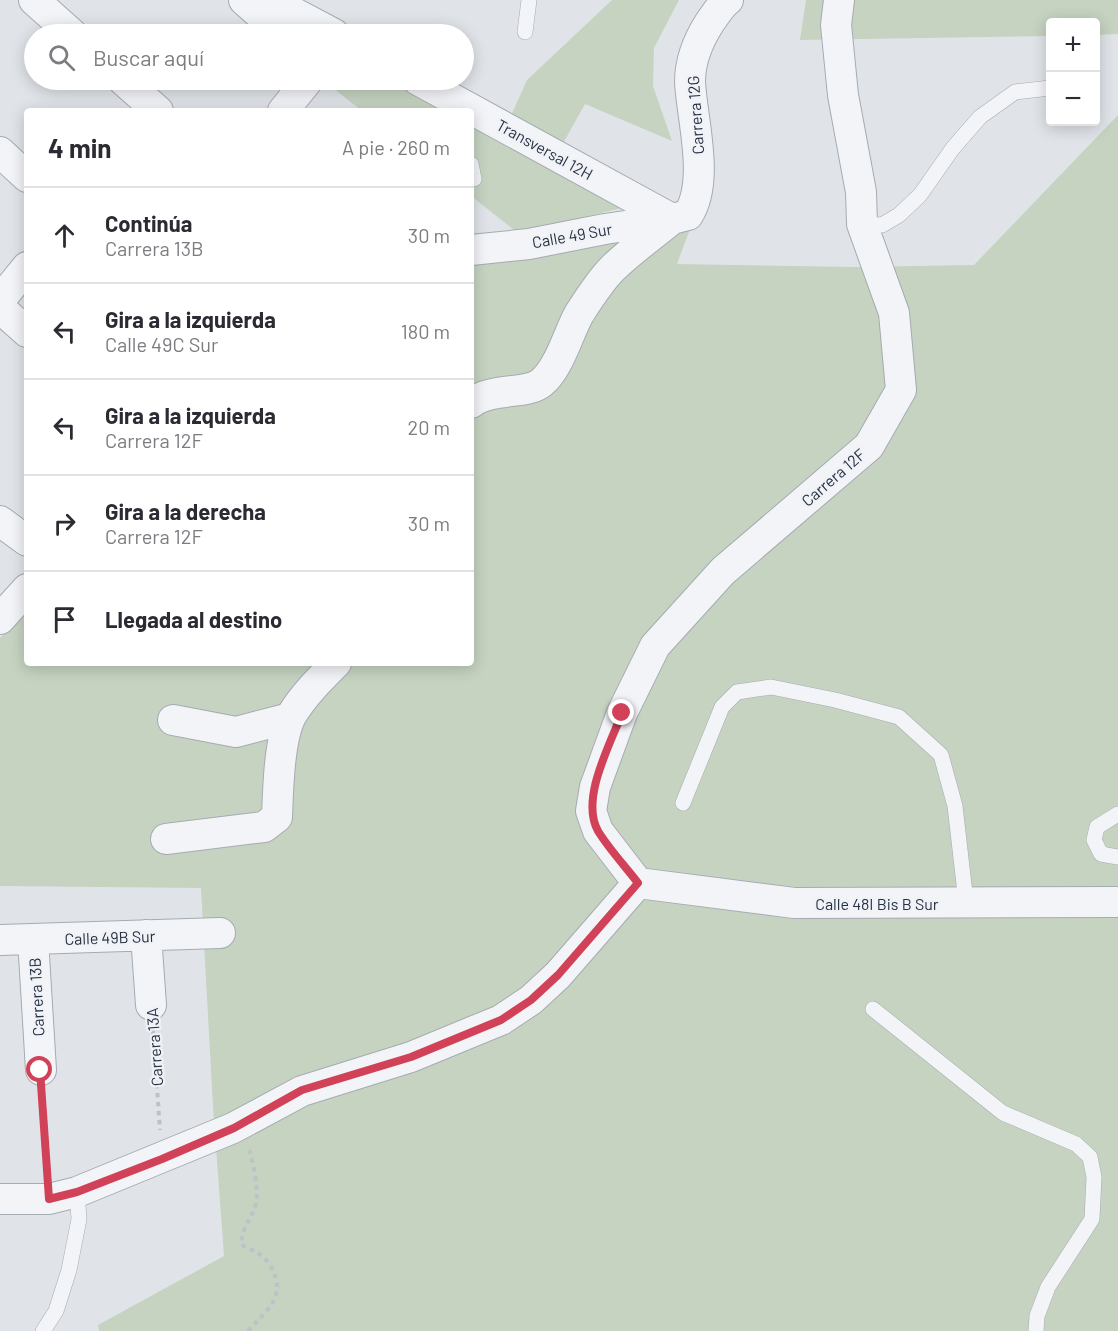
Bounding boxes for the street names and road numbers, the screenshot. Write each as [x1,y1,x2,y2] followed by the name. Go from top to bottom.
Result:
[683,75,707,155] street label: Carrera 12G
[494,115,596,183] street label: Transversal 12H
[530,219,614,251] street label: Calle 49 Sur
[797,444,869,510] street label: Carrera 12F
[815,894,939,913] street label: Calle 48I Bis B Sur
[64,926,156,948] street label: Calle 49B Sur
[24,957,48,1037] street label: Carrera 13B
[142,1007,166,1087] street label: Carrera 13A

